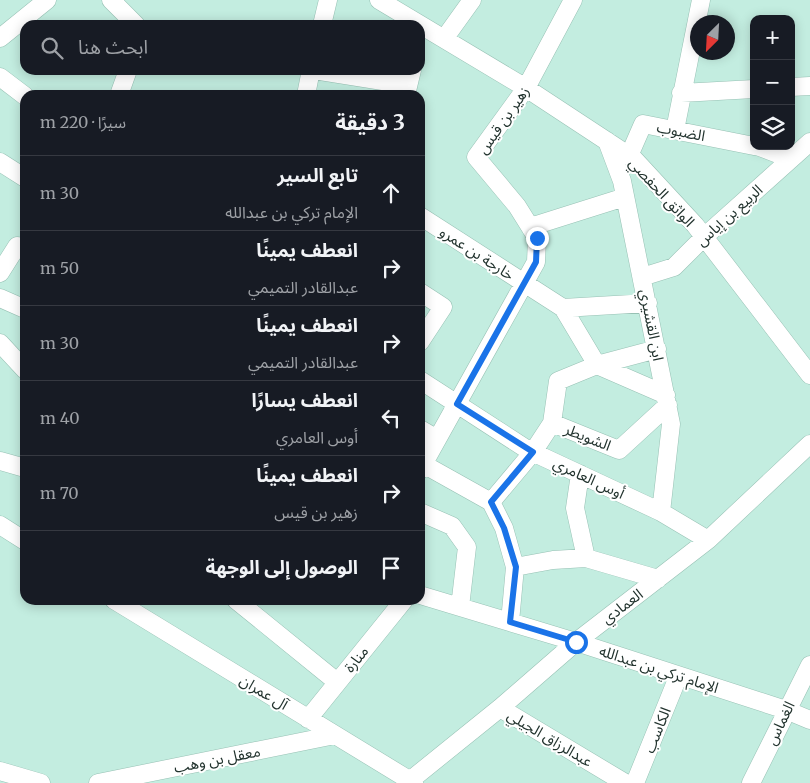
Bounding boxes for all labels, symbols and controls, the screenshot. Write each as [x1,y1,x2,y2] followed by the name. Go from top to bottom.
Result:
[690,15,735,60] north arrow
[750,15,795,150] map controls
[750,15,795,60] button: +
[20,20,425,75] search box
[38,34,66,62] icon: search
[78,35,148,59] text: ابحث هنا
[750,60,795,105] button: −
[473,82,533,158] street label: زهير بن قيس
[750,105,795,150] button: layers
[335,109,405,136] text: 3 دقيقة
[40,112,126,132] text: سيرًا · 220 m
[655,117,707,145] street label: الضبوب
[623,153,699,232] street label: الواثق الحفصي
[277,163,358,187] text: تابع السير
[377,179,405,207] icon: ahead
[692,180,768,252] street label: الربيع بن إياس
[40,183,79,203] text: 30 m
[225,202,358,222] text: الإمام تركي بن عبدالله
[436,222,518,284] street label: خارجة بن عمرو
[526,227,549,250] route end
[256,238,358,262] text: انعطف يمينًا
[377,254,405,282] icon: right
[40,258,79,278] text: 50 m
[248,277,358,297] text: عبدالقادر التميمي
[633,288,668,363] street label: ابن القشيري
[256,313,358,337] text: انعطف يمينًا
[377,329,405,357] icon: right
[40,333,79,353] text: 30 m
[248,352,358,372] text: عبدالقادر التميمي
[251,388,358,412] text: انعطف يسارًا
[377,404,405,432] icon: left
[40,408,80,428] text: 40 m
[561,419,614,455] street label: الشويطر
[276,427,358,447] text: أوس العامري
[549,453,628,505] street label: أوس العامري
[256,463,358,487] text: انعطف يمينًا
[377,479,405,507] icon: right
[40,483,79,503] text: 70 m
[274,502,358,522] text: زهير بن قيس
[377,554,405,582] icon: arrive
[206,555,358,579] text: الوصول إلى الوجهة
[598,584,648,630] street label: العمادي
[565,631,588,654] route start
[596,641,721,700] street label: الإمام تركي بن عبدالله
[340,642,372,676] street label: منارة
[236,670,292,714] street label: آل عمران
[761,698,799,748] street label: الغماس
[639,704,675,756] street label: الكاسب
[503,705,596,773] street label: عبدالرزاق الجيلي
[172,741,262,777] street label: معقل بن وهب

